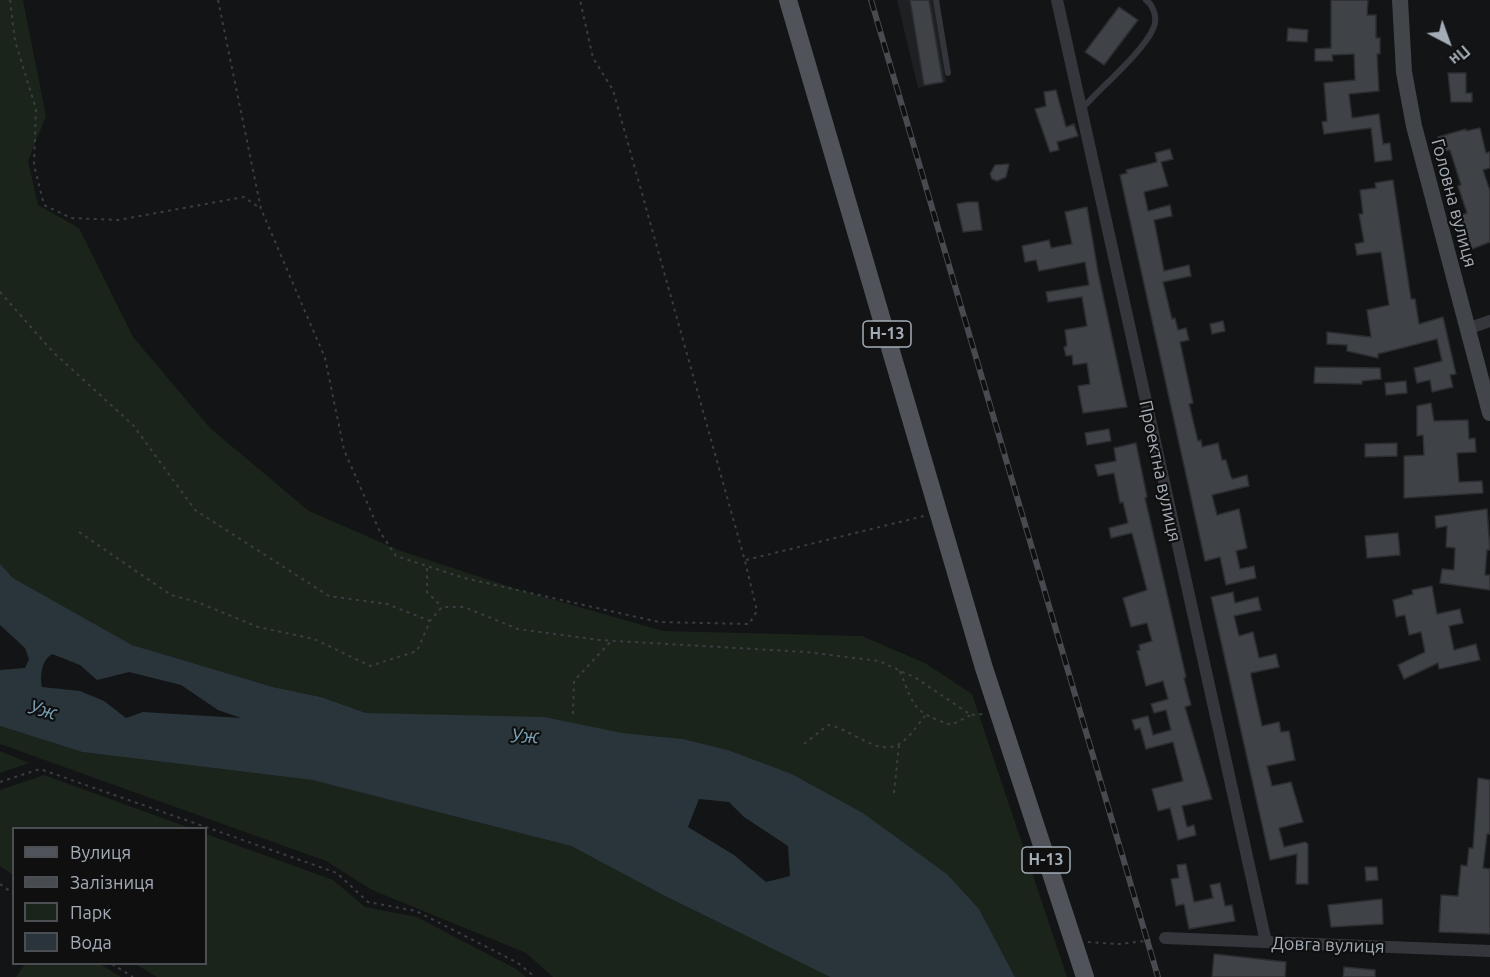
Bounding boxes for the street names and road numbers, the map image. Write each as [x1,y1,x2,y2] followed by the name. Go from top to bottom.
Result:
[1426,136,1482,270] street label: Головна вулиця
[863,321,911,347] road number: Н-13
[1134,398,1186,544] street label: Проектна вулиця
[1022,847,1070,873] road number: Н-13
[1271,932,1385,958] street label: Довга вулиця

